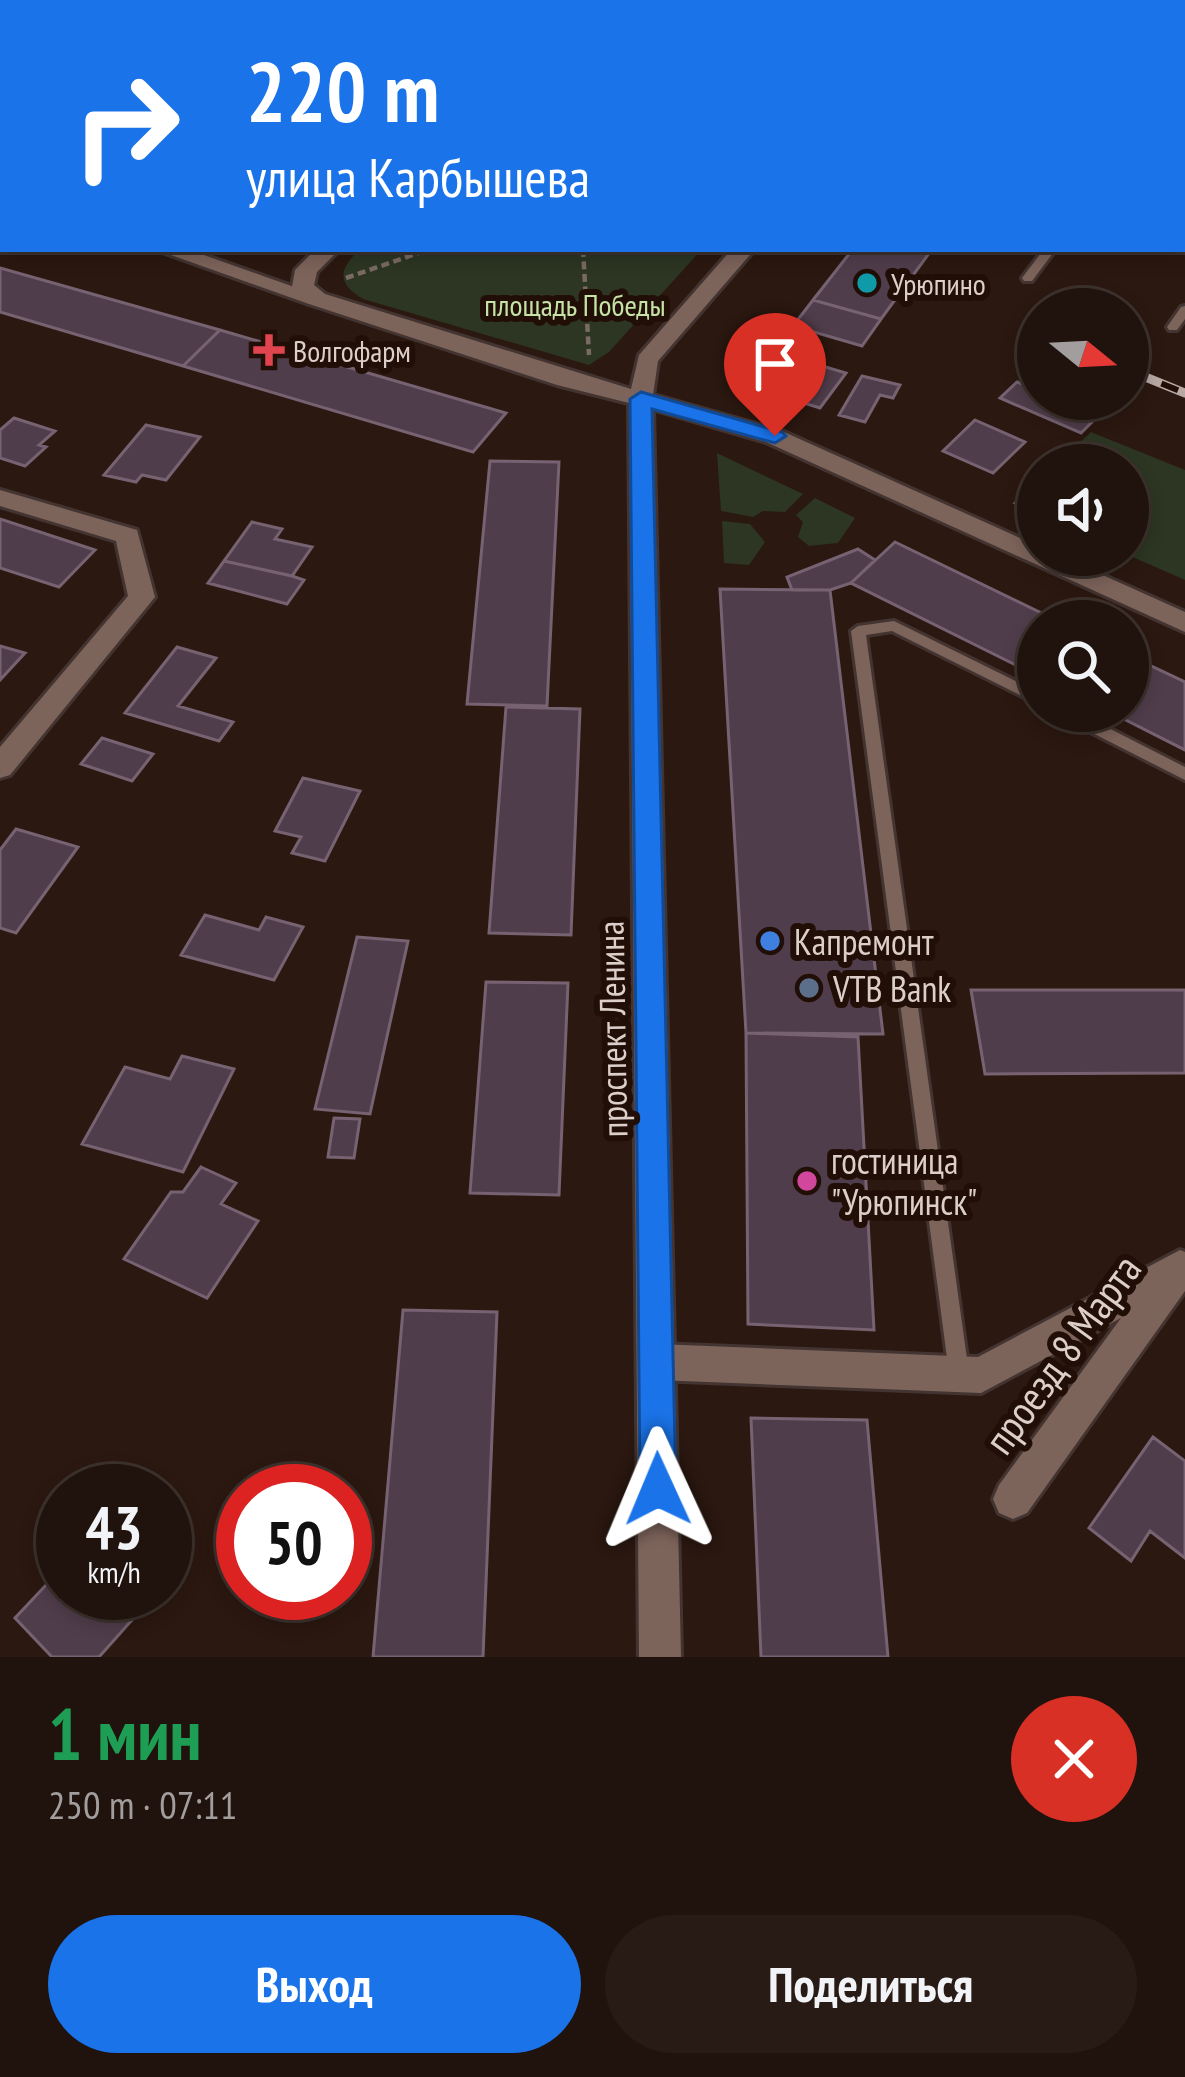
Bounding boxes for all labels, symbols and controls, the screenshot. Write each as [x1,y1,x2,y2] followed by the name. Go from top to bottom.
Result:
[246,36,439,145] text: 220 m
[48,48,204,204] icon: right
[246,142,590,212] text: улица Карбышева
[891,264,986,303] place label: Урюпино
[854,270,880,296] marker: Урюпино
[484,285,666,324] park label: площадь Победы
[1017,288,1149,420] north arrow
[1017,288,1149,732] map controls
[724,313,826,436] pin
[293,331,411,370] place label: Волгофарм
[742,331,808,397] icon: arrive
[256,337,282,363] marker: Волгофарм
[1017,444,1149,576] button: sound
[1017,600,1149,732] button: search
[794,918,934,965] place label: Капремонт
[587,920,637,1138] street label: проспект Ленина
[757,928,783,954] marker: Капремонт
[832,965,951,1012] place label: VTB Bank
[796,975,822,1001] marker: VTB Bank
[831,1137,977,1225] place label: гостиница "Урюпинск"
[794,1168,820,1194] marker: гостиница "Урюпинск"
[971,1243,1153,1465] street label: проезд 8 Марта
[595,1426,721,1552] position arrow
[216,1464,372,1620] speed limit sign: 50
[85,1488,143,1566] text: 43
[87,1552,141,1591] text: km/h
[48,1687,202,1780] text: 1 мин
[1011,1696,1137,1822] button: close
[48,1779,237,1830] text: 250 m · 07:11
[48,1915,581,2053] button: Выход
[605,1915,1137,2053] button: Поделиться

